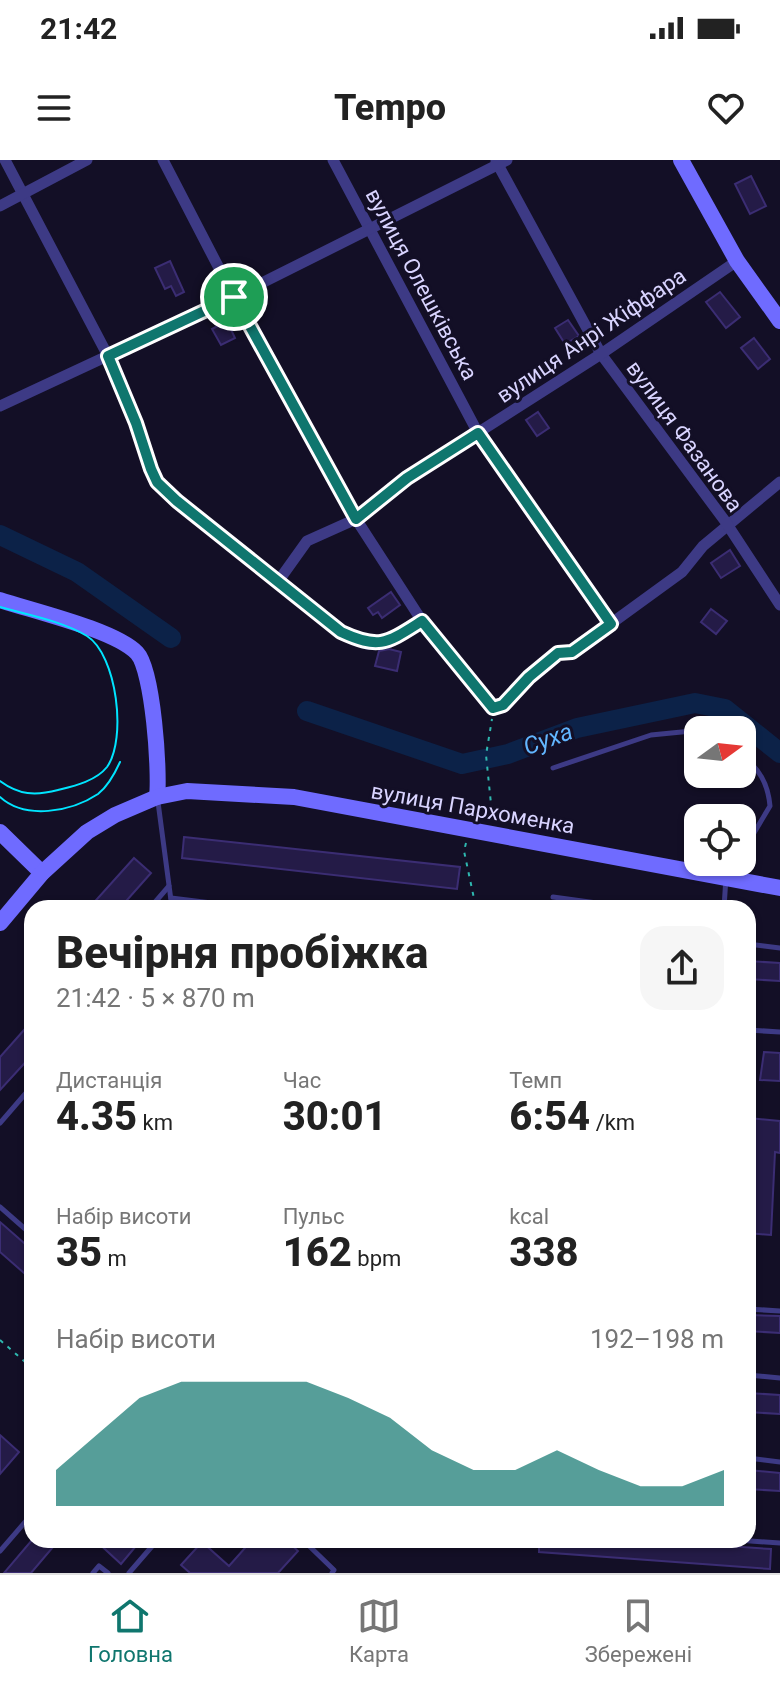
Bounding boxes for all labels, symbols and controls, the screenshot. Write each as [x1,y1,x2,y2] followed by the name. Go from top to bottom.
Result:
[40,11,117,46] text: 21:42
[32,86,76,130] icon: menu
[704,86,748,130] icon: heart
[334,87,446,129] text: Tempo
[361,184,483,384] street label: вулиця Олешківська
[200,263,268,331] pin
[492,263,690,408] street label: вулиця Анрі Жіффара
[212,275,256,319] icon: arrive
[621,356,748,517] street label: вулиця Фазанова
[684,716,756,788] north arrow
[684,716,756,876] map controls
[520,717,576,761] water label: Суха
[369,778,577,839] street label: вулиця Пархоменка
[684,804,756,876] button: locate
[640,926,724,1010] button: share
[56,927,428,979] text: Вечірня пробіжка
[56,983,255,1013] text: 21:42 · 5 × 870 m
[56,1068,162,1093] text: Дистанція
[283,1068,321,1093] text: Час
[509,1068,562,1093] text: Темп
[56,1093,137,1140] text: 4.35
[283,1093,387,1140] text: 30:01
[509,1093,590,1140] text: 6:54
[137,1110,173,1135] text: km
[590,1110,635,1135] text: /km
[56,1204,191,1229] text: Набір висоти
[283,1204,345,1229] text: Пульс
[509,1204,549,1229] text: kcal
[56,1229,102,1276] text: 35
[283,1229,352,1276] text: 162
[509,1229,579,1276] text: 338
[102,1246,127,1271] text: m
[352,1246,401,1271] text: bpm
[56,1324,216,1354] text: Набір висоти
[590,1324,724,1354] text: 192–198 m
[88,1594,173,1667] tab: Головна
[349,1594,409,1667] tab: Карта
[585,1594,692,1667] tab: Збережені

